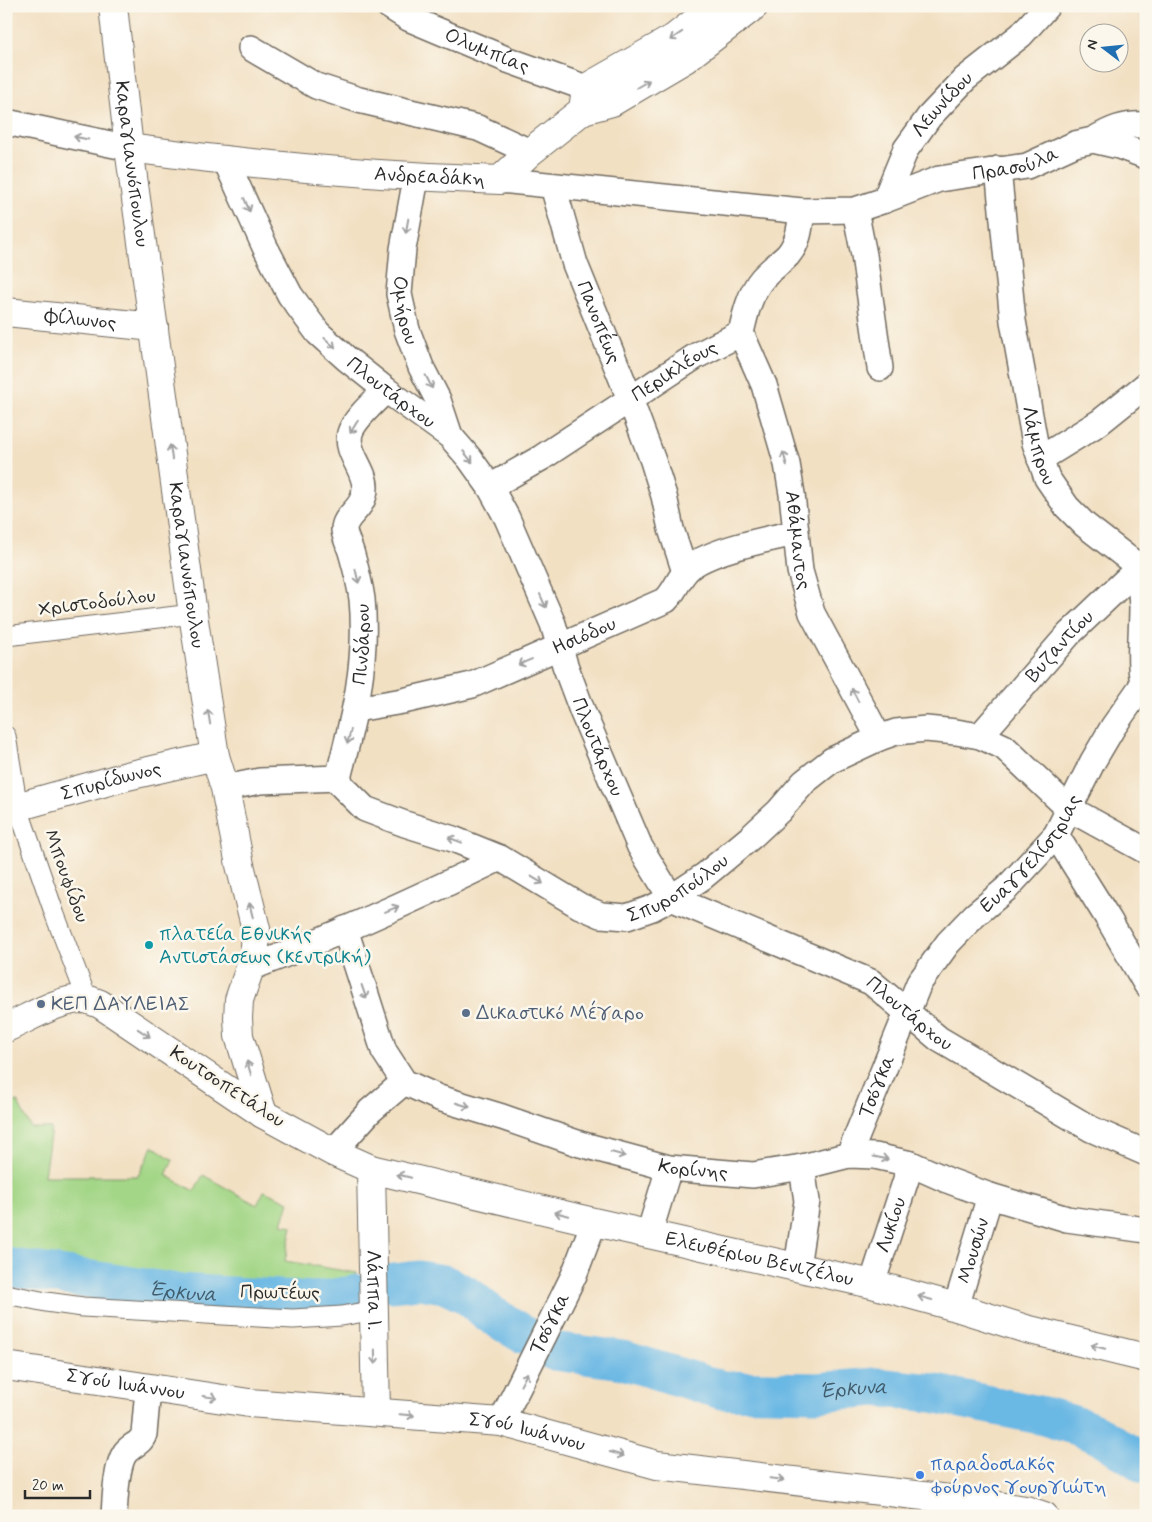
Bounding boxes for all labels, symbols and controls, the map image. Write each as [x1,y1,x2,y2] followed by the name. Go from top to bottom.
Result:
[440,21,533,80] street label: Ολυμπίας
[1080,22,1130,72] north arrow
[670,31,684,41] one-way arrow
[1083,38,1102,52] text: N
[905,65,978,143] street label: Λεωνίδου
[636,78,650,88] one-way arrow
[108,79,156,249] street label: Καραγιαννόπουλου
[74,133,90,142] one-way arrow
[970,140,1063,187] street label: Πρασούλα
[373,160,486,193] street label: Ανδρεαδάκη
[242,197,252,212] one-way arrow
[402,217,412,233] one-way arrow
[385,275,425,349] street label: Ομήρου
[570,277,628,368] street label: Πανοπέως
[43,302,118,337] street label: Φίλωνος
[626,334,722,408] street label: Περικλέους
[323,337,336,349] one-way arrow
[341,350,441,435] street label: Πλουτάρχου
[424,375,434,390] one-way arrow
[1015,404,1062,491] street label: Λάμπρου
[349,419,359,433] one-way arrow
[166,445,176,461] one-way arrow
[462,451,473,464] one-way arrow
[779,451,789,467] one-way arrow
[162,480,212,650] street label: Καραγιαννόπουλου
[778,489,818,593] street label: Αθάμαντος
[353,568,362,584] one-way arrow
[37,582,157,624] street label: Χριστοδούλου
[539,593,548,608] one-way arrow
[346,603,377,687] street label: Πινδάρου
[1019,604,1100,688] street label: Βυζαντίου
[548,610,620,662] street label: Ησιόδου
[518,657,533,667] one-way arrow
[850,688,860,703] one-way arrow
[565,694,630,800] street label: Πλουτάρχου
[204,709,214,725] one-way arrow
[344,728,353,744] one-way arrow
[58,755,164,807] street label: Σπυρίδωνος
[974,789,1088,919] street label: Ευαγγελίστριας
[37,825,95,927] street label: Μπουφίδου
[448,835,463,844] one-way arrow
[623,848,734,929] street label: Σπυροπούλου
[530,876,544,886] one-way arrow
[246,902,256,918] one-way arrow
[384,904,399,913] one-way arrow
[159,921,371,971] place label: πλατεία Εθνικής Αντιστάσεως (κεντρική)
[143,939,155,951] marker: πλατεία Εθνικής Αντιστάσεως (κεντρική)
[860,970,957,1057] street label: Πλουτάρχου
[360,984,369,1000] one-way arrow
[51,991,190,1018] place label: ΚΕΠ ΔΑΥΛΕΙΑΣ
[35,998,47,1010] marker: ΚΕΠ ΔΑΥΛΕΙΑΣ
[476,1000,644,1027] place label: Δικαστικό Μέγαρο
[460,1007,472,1019] marker: Δικαστικό Μέγαρο
[137,1028,151,1038] one-way arrow
[164,1040,290,1134] street label: Κουτσοπετάλου
[852,1051,902,1122] street label: Τσόγκα
[244,1060,253,1076] one-way arrow
[455,1101,471,1111] one-way arrow
[609,1150,625,1159] one-way arrow
[655,1152,729,1186] street label: Κορίνης
[873,1153,889,1163] one-way arrow
[397,1171,413,1181] one-way arrow
[870,1194,913,1256] street label: Λυκίου
[555,1209,571,1219] one-way arrow
[950,1214,996,1287] street label: Μουσών
[663,1225,856,1293] street label: Ελευθέριου Βενιζέλου
[359,1249,388,1331] street label: Λάππα Ι.
[147,1275,218,1309] water label: Έρκυνα
[240,1279,320,1307] street label: Πρωτέως
[523,1288,577,1359] street label: Τσόγκα
[917,1293,933,1303] one-way arrow
[1091,1342,1107,1351] one-way arrow
[371,1349,380,1365] one-way arrow
[65,1362,186,1407] street label: Σγού Ιωάννου
[519,1373,529,1387] one-way arrow
[819,1373,889,1406] water label: Έρκυνα
[202,1393,218,1403] one-way arrow
[468,1406,588,1458] street label: Σγού Ιωάννου
[399,1410,415,1419] one-way arrow
[609,1450,625,1460] one-way arrow
[930,1451,1107,1501] place label: παραδοσιακός φούρνος γουργιώτη
[25,1467,90,1499] scale bar
[914,1469,926,1481] marker: παραδοσιακός φούρνος γουργιώτη
[769,1474,785,1484] one-way arrow
[32,1476,64,1496] text: 20 m

